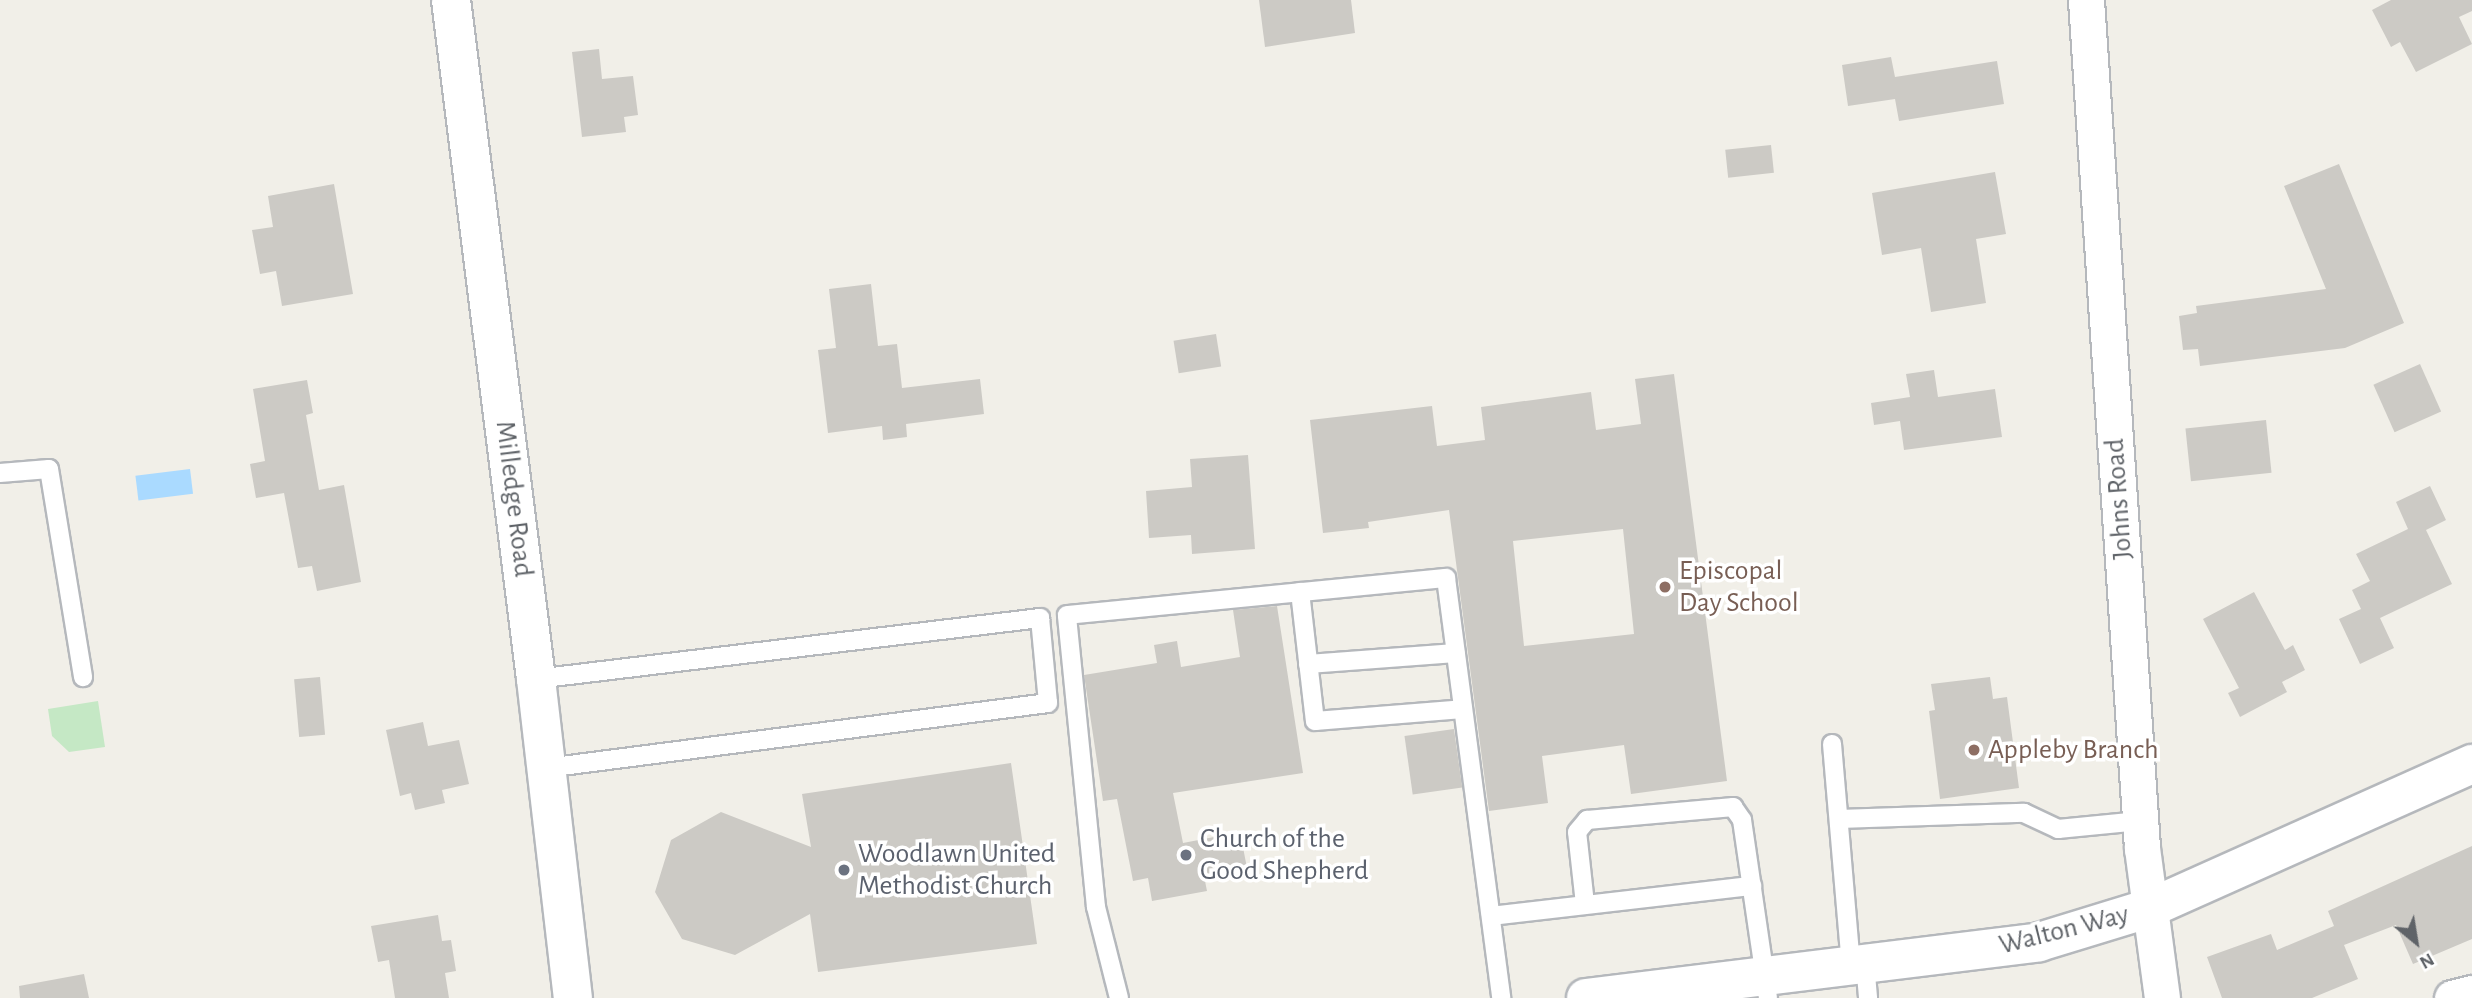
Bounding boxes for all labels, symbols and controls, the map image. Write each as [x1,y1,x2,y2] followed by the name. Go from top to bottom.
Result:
[488,419,540,579] street label: Milledge Road
[2098,437,2140,561] street label: Johns Road
[1679,554,1799,620] place label: Episcopal Day School
[1657,579,1673,595] marker: Episcopal Day School
[1988,733,2158,767] place label: Appleby Branch
[1966,742,1982,758] marker: Appleby Branch
[1200,822,1369,888] place label: Church of the Good Shepherd
[858,837,1055,903] place label: Woodlawn United Methodist Church
[1178,847,1194,863] marker: Church of the Good Shepherd
[836,862,852,878] marker: Woodlawn United Methodist Church
[1996,898,2132,962] street label: Walton Way
[2381,907,2451,977] north arrow
[2416,949,2437,972] text: N

